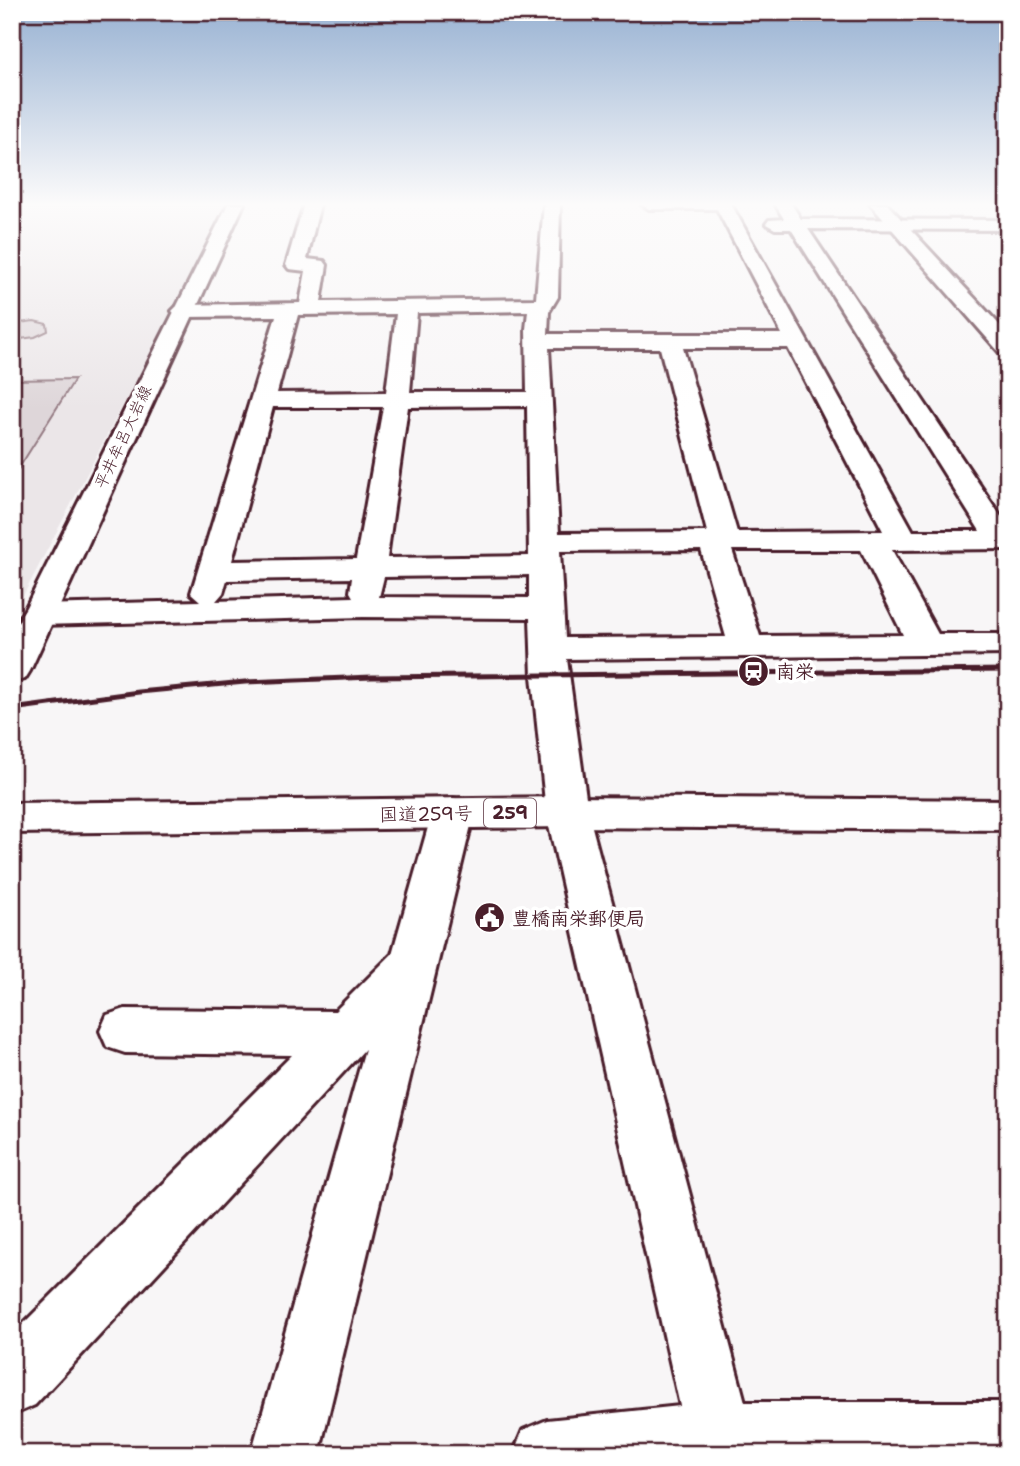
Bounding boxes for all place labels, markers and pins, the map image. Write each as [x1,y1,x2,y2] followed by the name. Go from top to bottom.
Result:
[736,654,770,688] station icon: 南栄
[776,659,814,684] place label: 南栄
[472,901,506,935] public building icon: 豊橋南栄郵便局
[512,906,645,931] place label: 豊橋南栄郵便局

